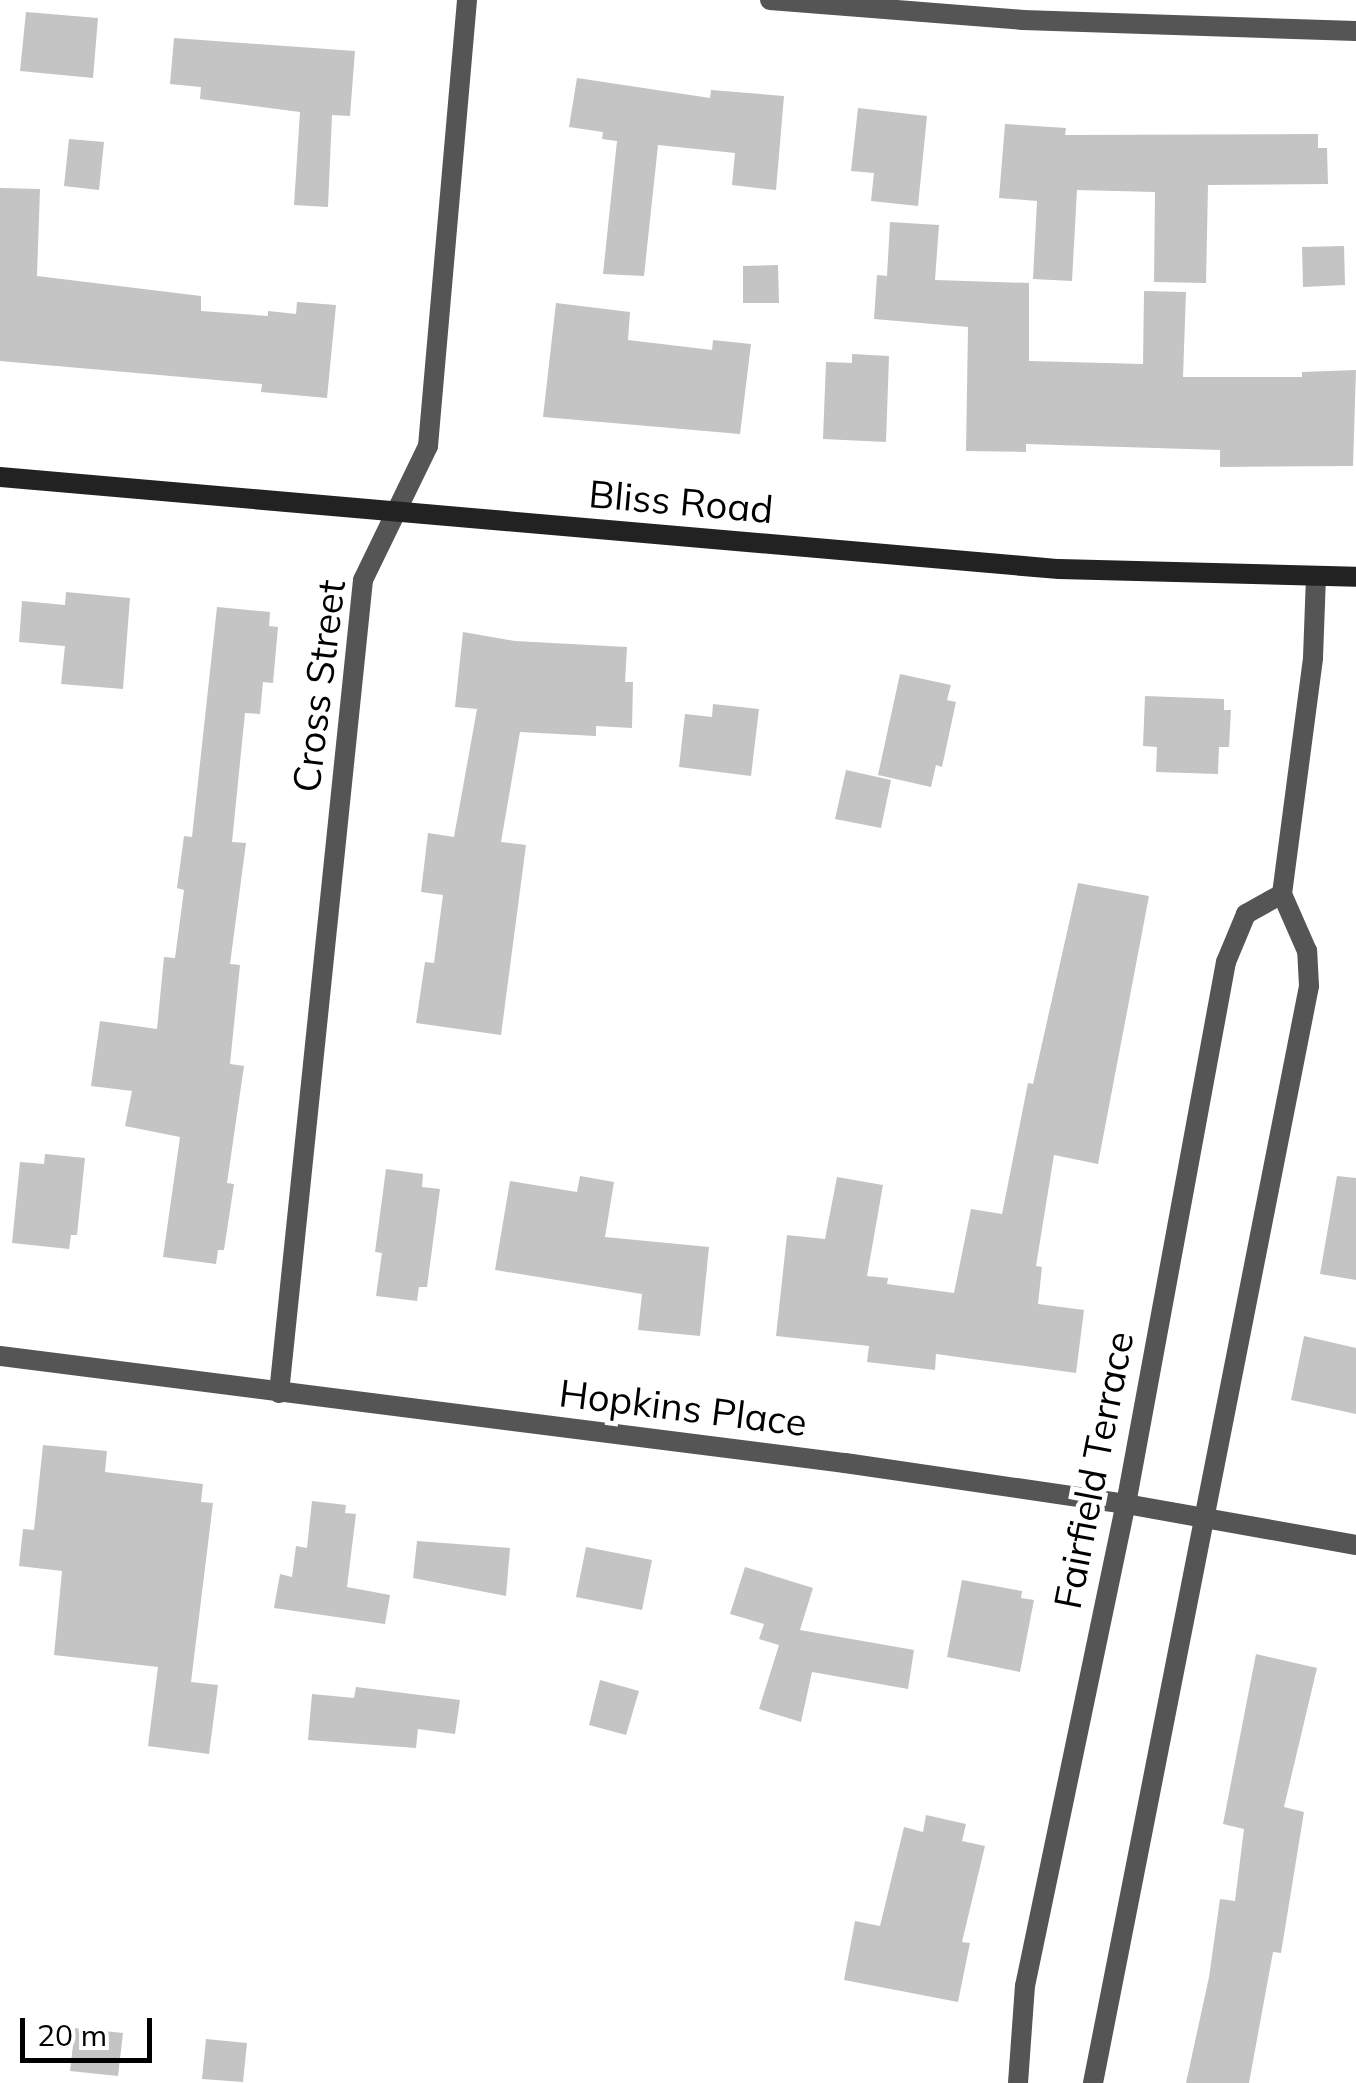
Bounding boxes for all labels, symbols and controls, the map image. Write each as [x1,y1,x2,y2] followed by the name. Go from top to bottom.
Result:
[587,471,775,533] street label: Bliss Road
[283,577,355,795] street label: Cross Street
[1045,1327,1143,1613] street label: Fairfield Terrace
[557,1370,809,1446] street label: Hopkins Place
[25,1998,158,2060] scale bar
[37,2016,107,2054] text: 20 m

